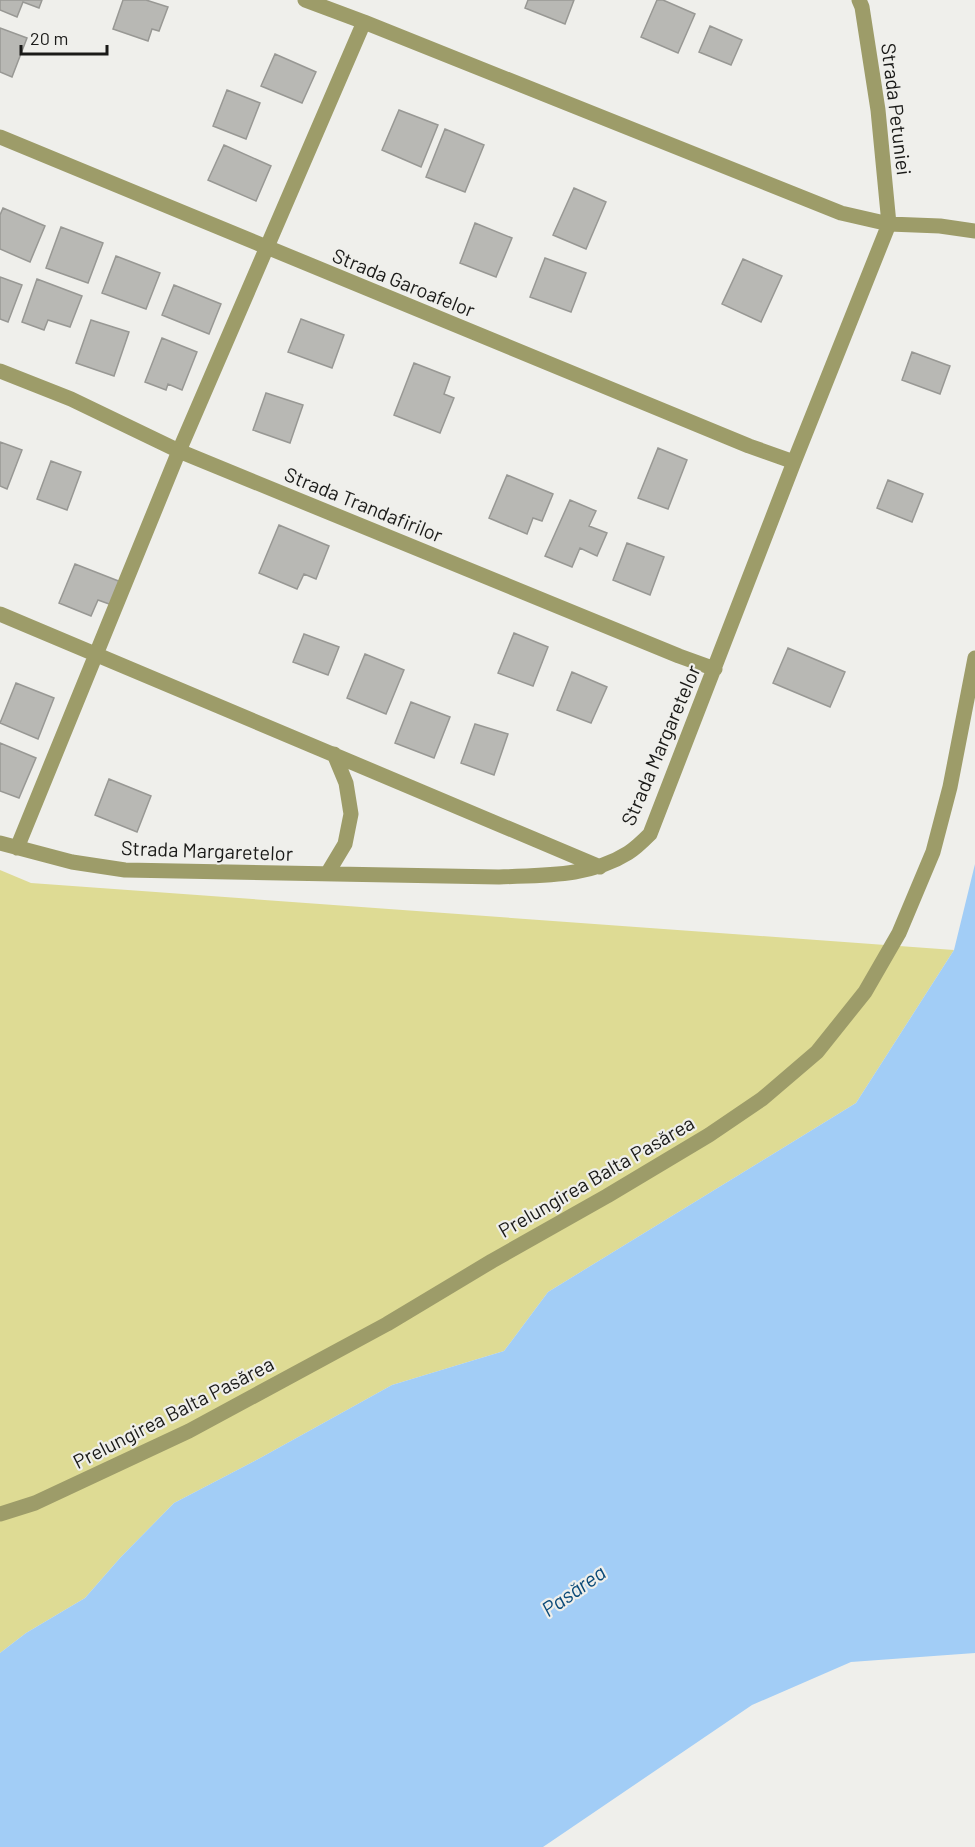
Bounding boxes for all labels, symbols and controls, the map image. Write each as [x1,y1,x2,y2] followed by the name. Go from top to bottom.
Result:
[21,18,106,56] scale bar
[30,27,68,49] text: 20 m
[877,41,917,177] street label: Strada Petuniei
[329,242,479,322] street label: Strada Garoafelor
[281,461,447,547] street label: Strada Trandafirilor
[615,661,705,829] street label: Strada Margaretelor
[121,835,293,865] street label: Strada Margaretelor
[494,1110,698,1242] street label: Prelungirea Balta Pasărea
[69,1351,277,1473] street label: Prelungirea Balta Pasărea
[536,1559,610,1621] water label: Pasărea

